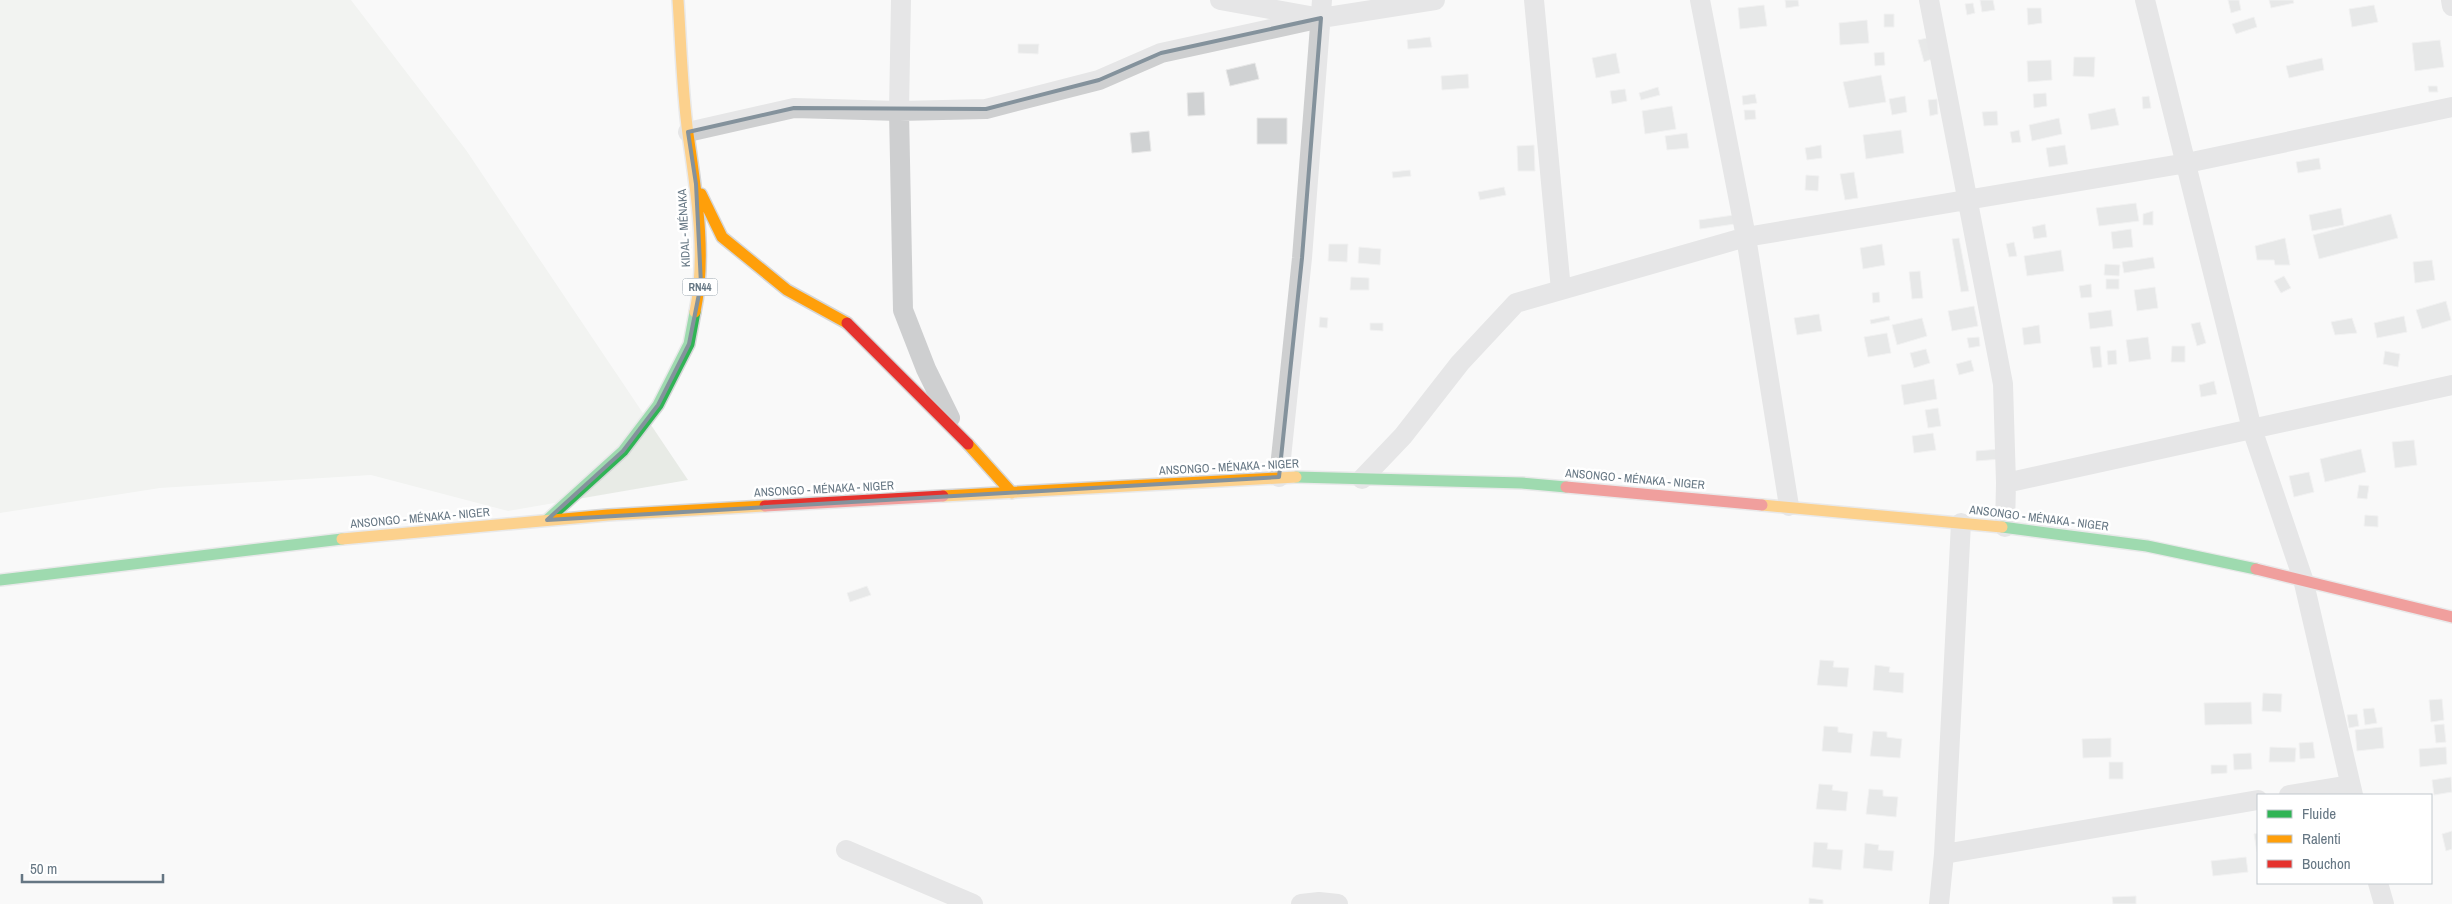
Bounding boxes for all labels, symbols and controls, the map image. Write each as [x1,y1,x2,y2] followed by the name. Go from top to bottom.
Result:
[674,188,694,268] street label: KIDAL - MÉNAKA
[682,278,718,296] road number: RN44
[1158,455,1299,479] street label: ANSONGO - MÉNAKA - NIGER
[1564,465,1705,493] street label: ANSONGO - MÉNAKA - NIGER
[753,477,894,501] street label: ANSONGO - MÉNAKA - NIGER
[1968,501,2109,534] street label: ANSONGO - MÉNAKA - NIGER
[349,504,490,532] street label: ANSONGO - MÉNAKA - NIGER
[2257,794,2432,884] legend
[2302,803,2336,824] text: Fluide
[2302,828,2341,849] text: Ralenti
[22,852,164,884] scale bar
[2302,853,2351,874] text: Bouchon
[30,858,57,879] text: 50 m

